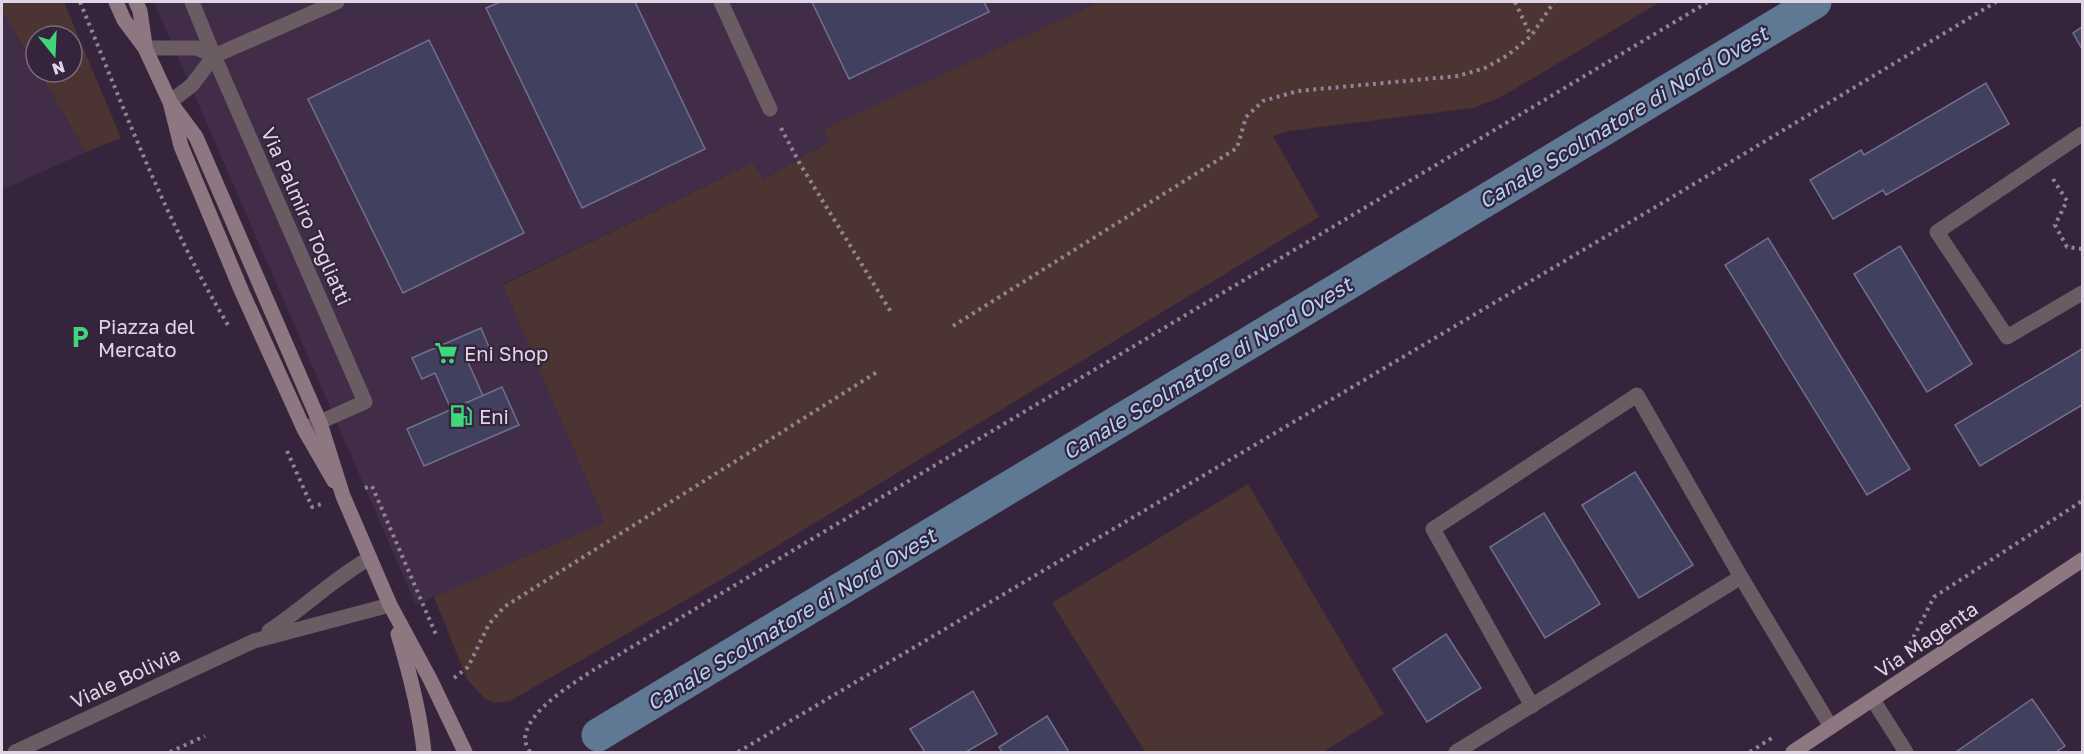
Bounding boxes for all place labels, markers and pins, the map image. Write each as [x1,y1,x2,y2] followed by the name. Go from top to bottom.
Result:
[98,314,195,361] place label: Piazza del Mercato
[67,324,93,350] parking icon: Piazza del Mercato
[433,340,459,366] supermarket icon: Eni Shop
[464,341,548,365] place label: Eni Shop
[448,403,474,429] fuel station icon: Eni
[479,404,509,428] place label: Eni

